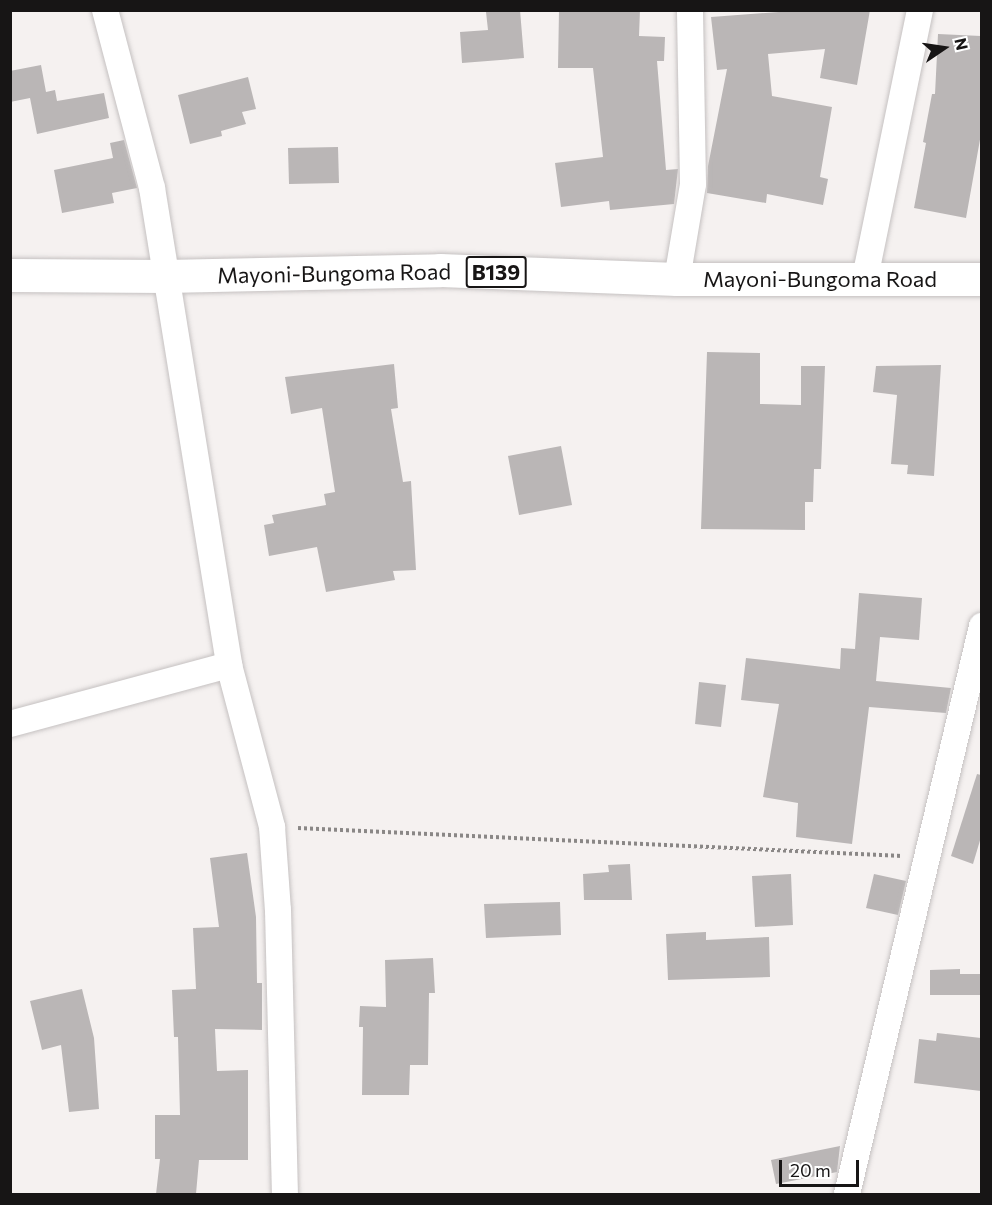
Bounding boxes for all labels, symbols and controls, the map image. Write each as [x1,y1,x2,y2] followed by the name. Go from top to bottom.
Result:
[914,18,974,78] north arrow
[951,36,973,52] text: N
[464,254,528,290] road number: B139
[217,258,451,288] street label: Mayoni-Bungoma Road
[703,266,937,292] street label: Mayoni-Bungoma Road
[782,1148,862,1186] scale bar
[790,1159,831,1181] text: 20 m

